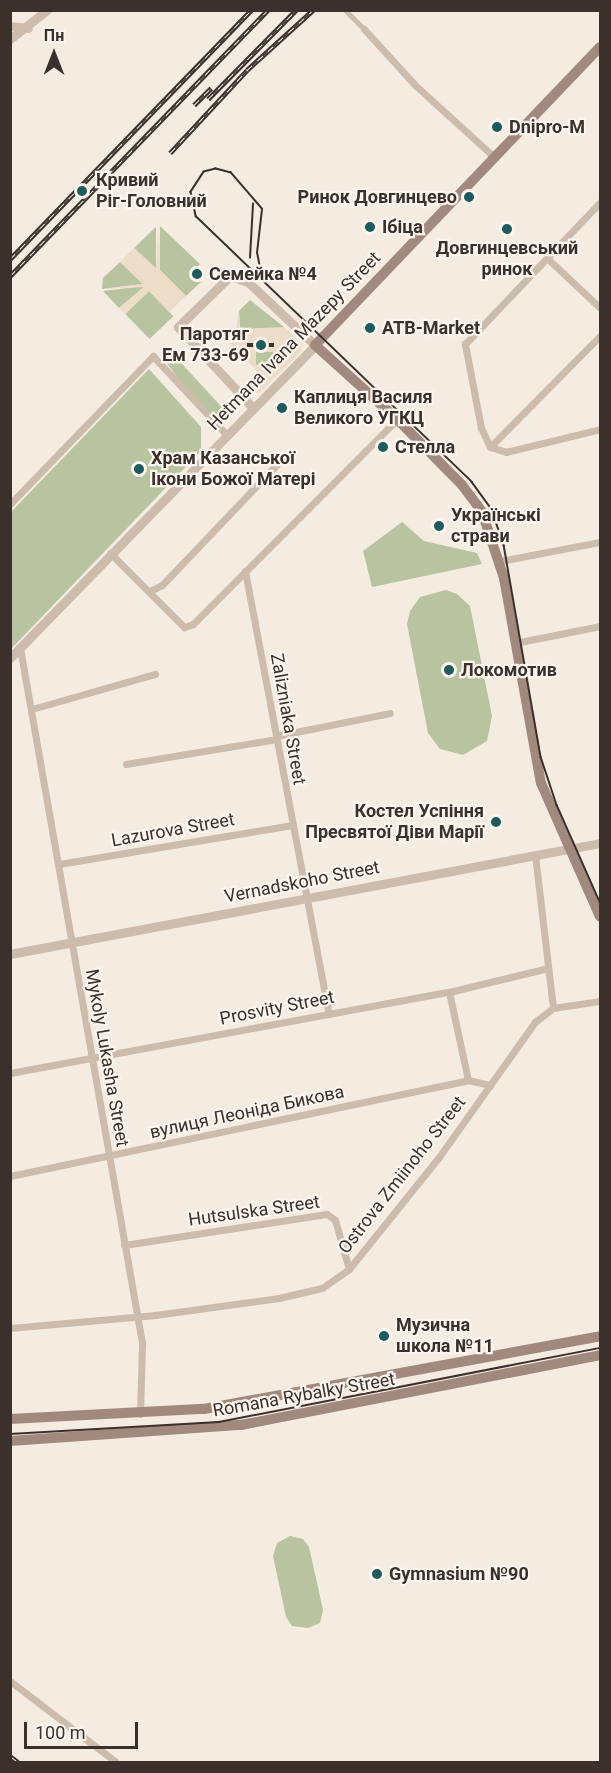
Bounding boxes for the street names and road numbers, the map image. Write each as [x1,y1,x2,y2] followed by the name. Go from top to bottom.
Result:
[203,247,385,435] street label: Hetmana Ivana Mazepy Street
[266,652,310,786] street label: Zalizniaka Street
[110,809,236,851] street label: Lazurova Street
[223,856,381,908] street label: Vernadskoho Street
[81,967,133,1149] street label: Mykoly Lukasha Street
[218,986,336,1030] street label: Prosvity Street
[148,1081,346,1143] street label: вулиця Леоніда Бикова
[334,1092,470,1258] street label: Ostrova Zmiinoho Street
[187,1191,321,1231] street label: Hutsulska Street
[211,1368,397,1422] street label: Romana Rybalky Street

